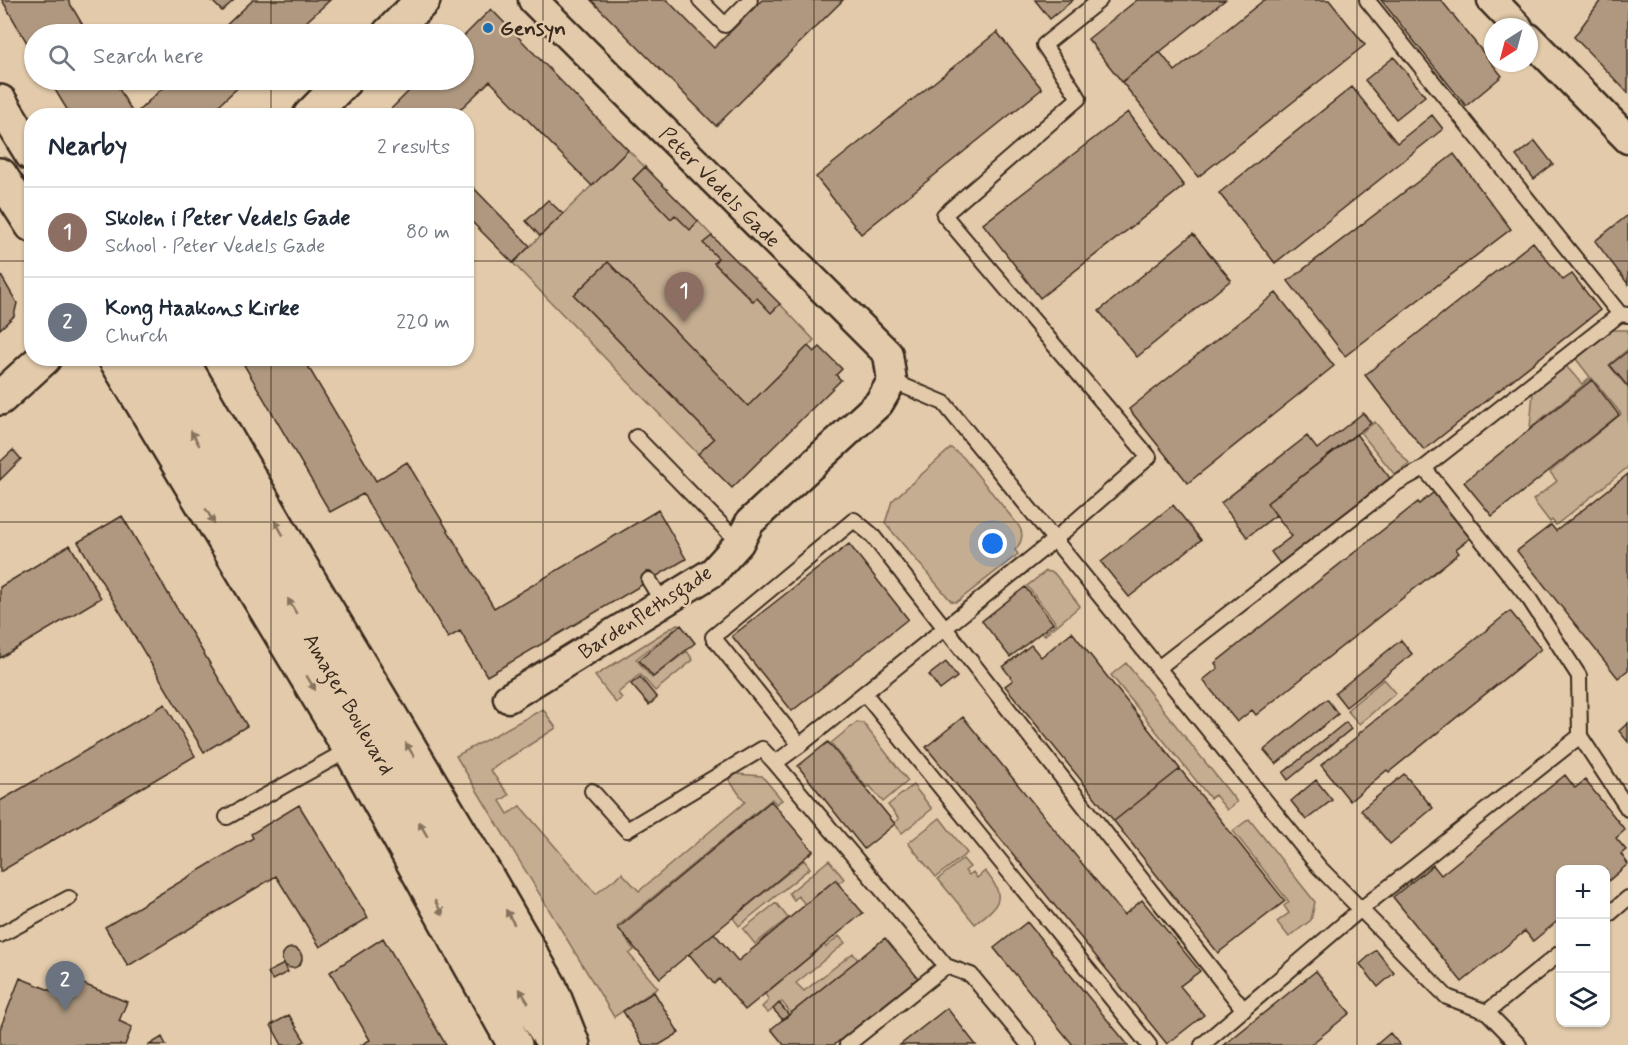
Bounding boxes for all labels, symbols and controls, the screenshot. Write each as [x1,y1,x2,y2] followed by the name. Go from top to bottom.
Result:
[500,15,566,43] place label: Gensyn
[1484,18,1538,72] north arrow
[481,21,495,35] marker: Gensyn
[24,24,474,90] search box
[45,41,78,74] icon: search
[93,43,204,71] text: Search here
[653,121,786,254] street label: Peter Vedels Gade
[48,130,127,164] text: Nearby
[377,134,450,161] text: 2 results
[105,205,350,233] text: Skolen i Peter Vedels Gade
[63,219,72,246] text: 1
[406,219,450,246] text: 80 m
[105,233,325,260] text: School · Peter Vedels Gade
[664,272,704,322] pin: 1
[105,295,300,323] text: Kong Haakons Kirke
[63,309,72,336] text: 2
[396,309,450,336] text: 220 m
[105,323,168,350] text: Church
[190,429,200,446] one-way arrow
[204,508,215,525] one-way arrow
[273,520,284,536] one-way arrow
[978,529,1007,558] your location
[573,559,719,668] street label: Bardenflethsgade
[287,598,298,614] one-way arrow
[294,629,400,781] street label: Amager Boulevard
[305,675,316,691] one-way arrow
[405,742,416,758] one-way arrow
[418,820,428,837] one-way arrow
[1556,865,1610,1027] map controls
[1556,865,1610,919] button: +
[434,899,444,916] one-way arrow
[505,909,516,925] one-way arrow
[1556,919,1610,973] button: −
[46,962,84,1011] pin: 2
[1556,973,1610,1027] button: layers
[518,987,529,1004] one-way arrow

